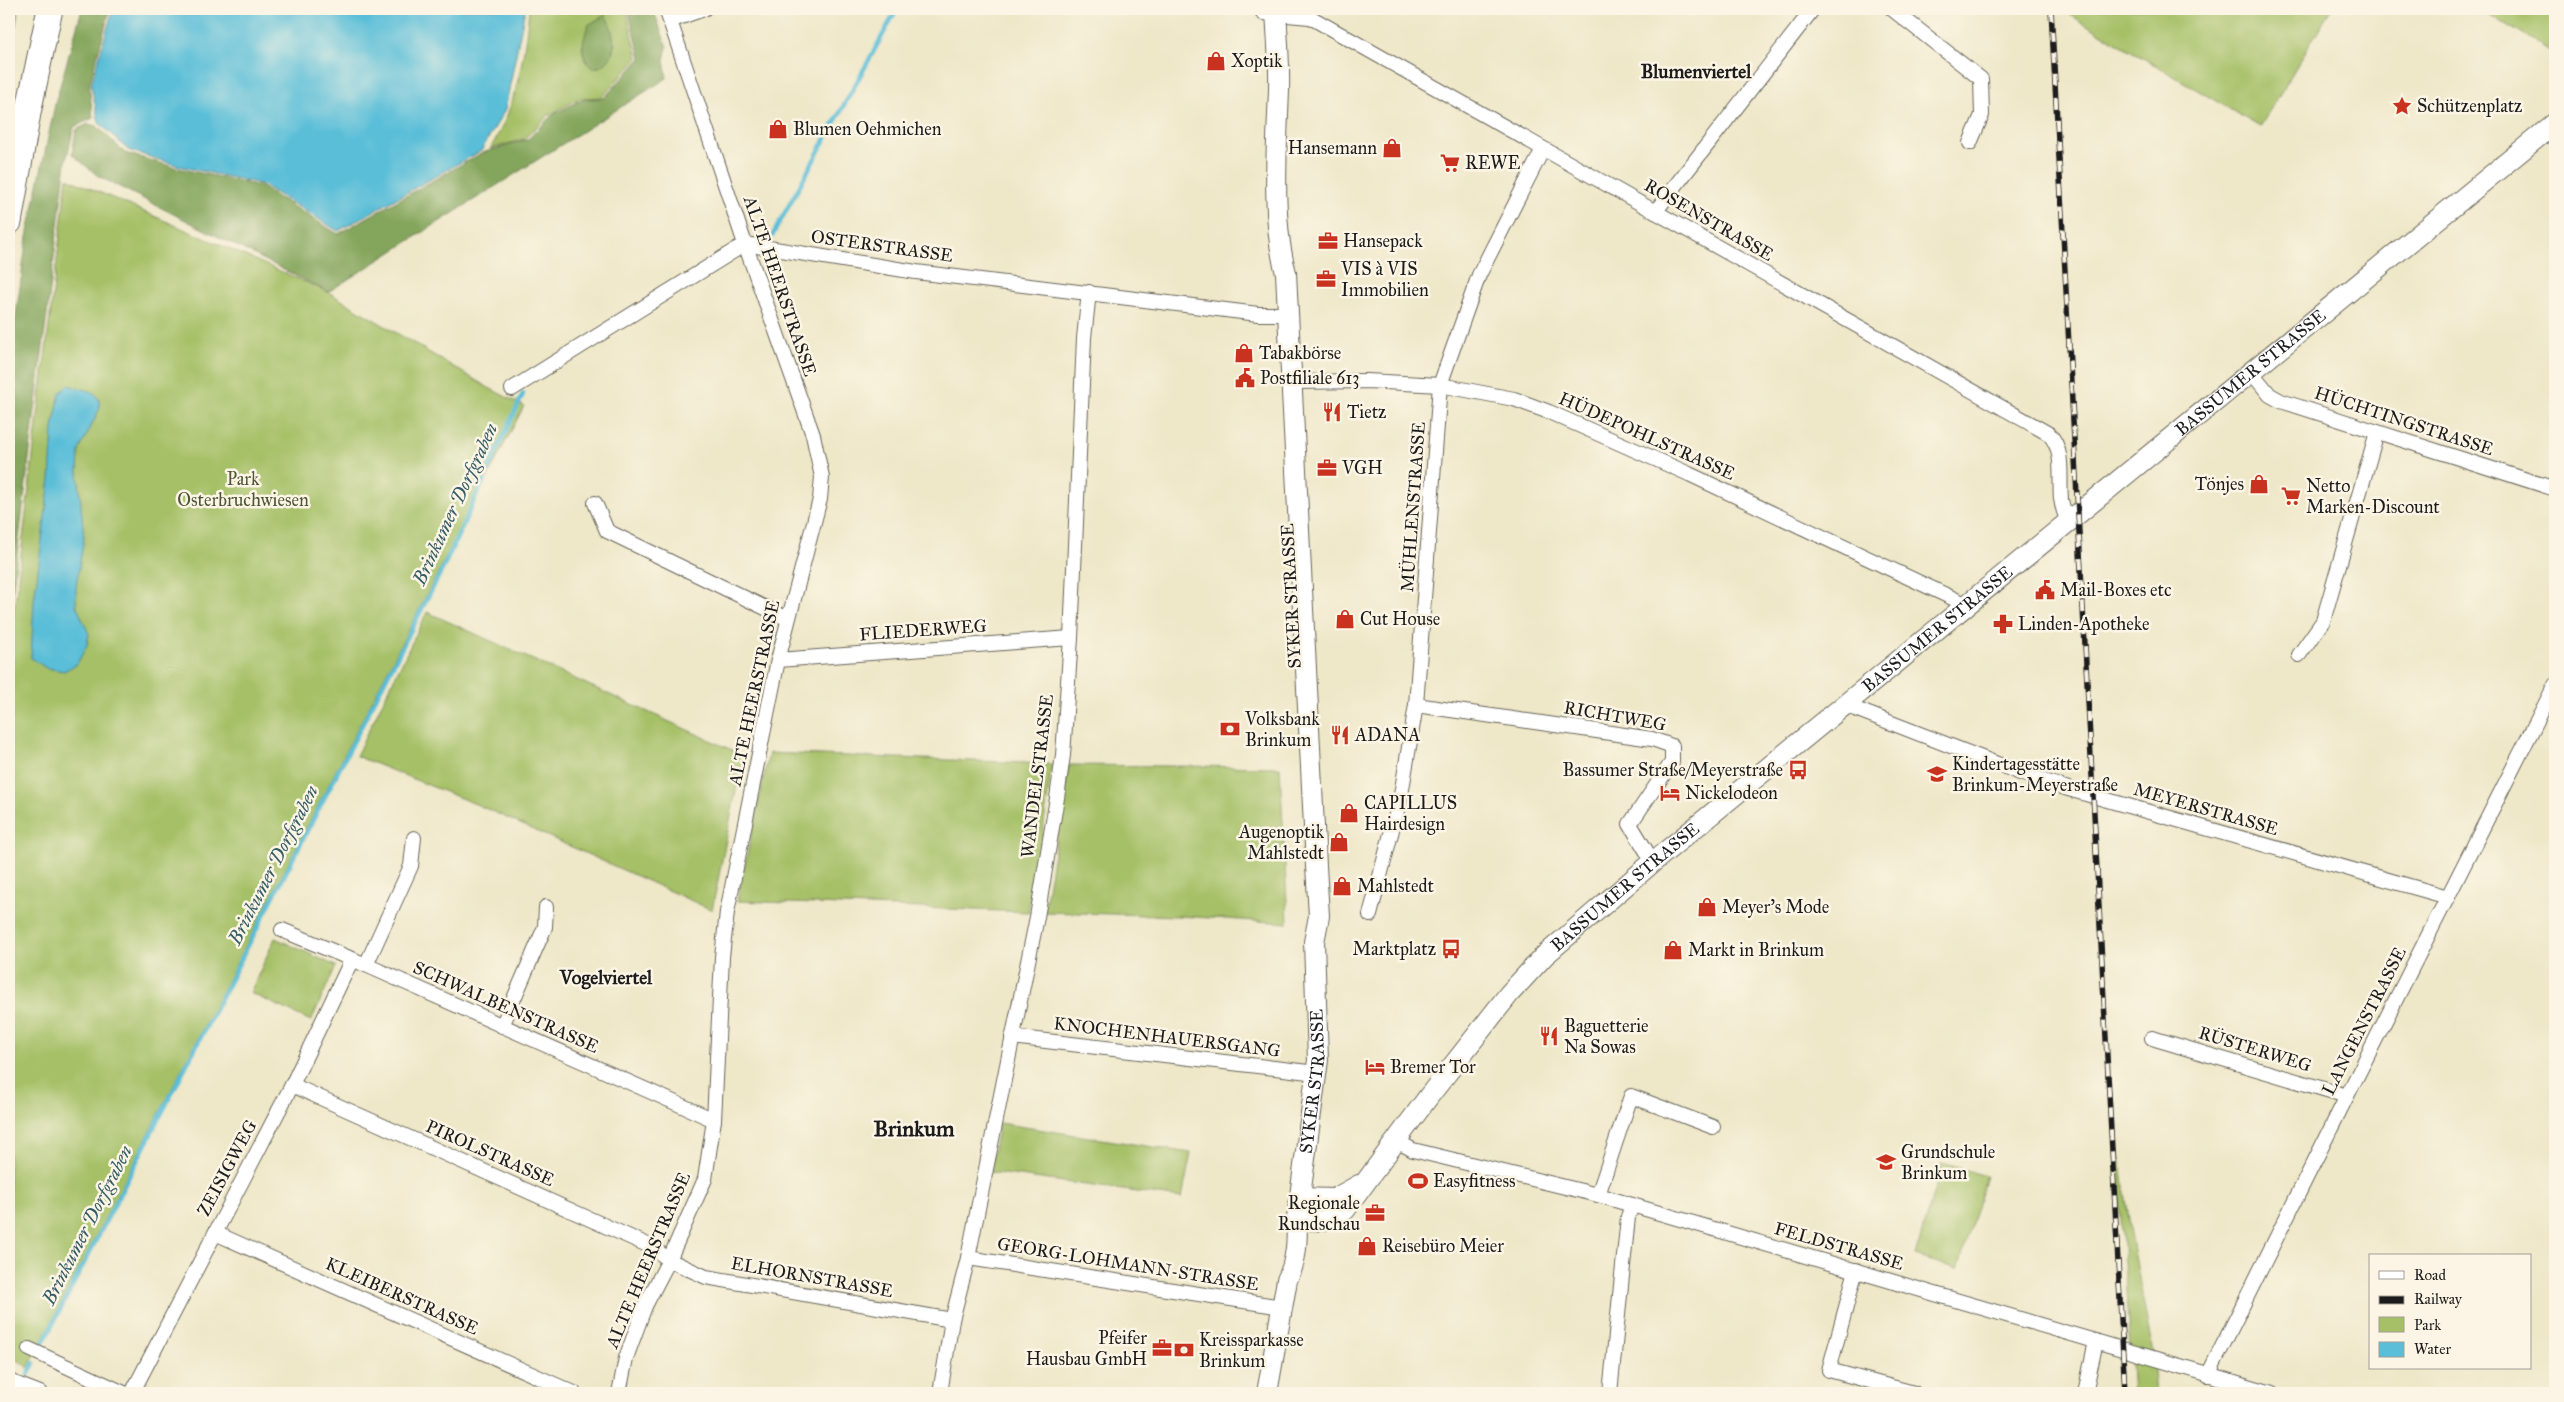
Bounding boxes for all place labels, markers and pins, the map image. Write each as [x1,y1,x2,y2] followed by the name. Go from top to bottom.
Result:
[1205,50,1227,72] shop icon: Xoptik
[1231,50,1283,72] place label: Xoptik
[2391,95,2413,117] place icon: Schützenplatz
[2417,95,2522,117] place label: Schützenplatz
[767,118,789,140] shop icon: Blumen Oehmichen
[793,118,942,140] place label: Blumen Oehmichen
[1288,137,1377,159] place label: Hansemann
[1381,137,1403,159] shop icon: Hansemann
[1439,152,1461,174] supermarket icon: REWE
[1465,152,1520,174] place label: REWE
[1317,230,1339,252] office icon: Hansepack
[1343,230,1423,252] place label: Hansepack
[1340,258,1429,301] place label: VIS à VIS Immobilien
[1315,268,1337,290] office icon: VIS à VIS Immobilien
[1233,342,1255,364] shop icon: Tabakbörse
[1259,342,1341,364] place label: Tabakbörse
[1234,367,1256,389] public building icon: Postfiliale 613
[1260,367,1359,389] place label: Postfiliale 613
[1321,401,1343,423] restaurant icon: Tietz
[1347,401,1386,423] place label: Tietz
[1316,457,1338,479] office icon: VGH
[1341,457,1383,479] place label: VGH
[2195,473,2244,495] place label: Tönjes
[2248,473,2270,495] shop icon: Tönjes
[2306,475,2440,518] place label: Netto Marken-Discount
[2280,485,2302,507] supermarket icon: Netto Marken-Discount
[2034,579,2056,601] public building icon: Mail-Boxes etc
[2060,579,2172,601] place label: Mail-Boxes etc
[1334,608,1356,630] shop icon: Cut House
[1360,608,1440,630] place label: Cut House
[1992,613,2014,635] pharmacy icon: Linden-Apotheke
[2018,613,2149,635] place label: Linden-Apotheke
[1244,708,1320,751] place label: Volksbank Brinkum
[1219,718,1241,740] bank icon: Volksbank Brinkum
[1329,724,1351,746] restaurant icon: ADANA
[1354,724,1420,746] place label: ADANA
[1952,753,2118,796] place label: Kindertagesstätte Brinkum-Meyerstraße
[1562,759,1783,781] place label: Bassumer Straße/Meyerstraße
[1787,759,1809,781] bus stop icon: Bassumer Straße/Meyerstraße
[1926,763,1948,785] school or university icon: Kindertagesstätte Brinkum-Meyerstraße
[1659,782,1681,804] hotel icon: Nickelodeon
[1685,782,1778,804] place label: Nickelodeon
[1364,792,1457,836] place label: CAPILLUS Hairdesign
[1338,802,1360,824] shop icon: CAPILLUS Hairdesign
[1238,821,1325,864] place label: Augenoptik Mahlstedt
[1328,831,1350,853] shop icon: Augenoptik Mahlstedt
[1331,875,1353,897] shop icon: Mahlstedt
[1357,875,1434,897] place label: Mahlstedt
[1696,896,1718,918] shop icon: Meyer's Mode
[1722,896,1829,918] place label: Meyer's Mode
[1352,938,1436,960] place label: Marktplatz
[1440,938,1462,960] bus stop icon: Marktplatz
[1662,939,1684,961] shop icon: Markt in Brinkum
[1688,939,1824,961] place label: Markt in Brinkum
[1564,1015,1649,1058] place label: Baguetterie Na Sowas
[1538,1025,1560,1047] restaurant icon: Baguetterie Na Sowas
[1364,1056,1386,1078] hotel icon: Bremer Tor
[1390,1056,1476,1078] place label: Bremer Tor
[1901,1141,1995,1184] place label: Grundschule Brinkum
[1875,1151,1897,1173] school or university icon: Grundschule Brinkum
[1407,1170,1429,1192] sports icon: Easyfitness
[1433,1170,1516,1192] place label: Easyfitness
[1278,1192,1360,1235] place label: Regionale Rundschau
[1364,1202,1386,1224] office icon: Regionale Rundschau
[1356,1235,1378,1257] shop icon: Reisebüro Meier
[1382,1235,1504,1257] place label: Reisebüro Meier
[1026,1327,1147,1370] place label: Pfeifer Hausbau GmbH
[1199,1329,1304,1372] place label: Kreissparkasse Brinkum
[1151,1337,1173,1359] office icon: Pfeifer Hausbau GmbH
[1173,1339,1195,1361] bank icon: Kreissparkasse Brinkum

